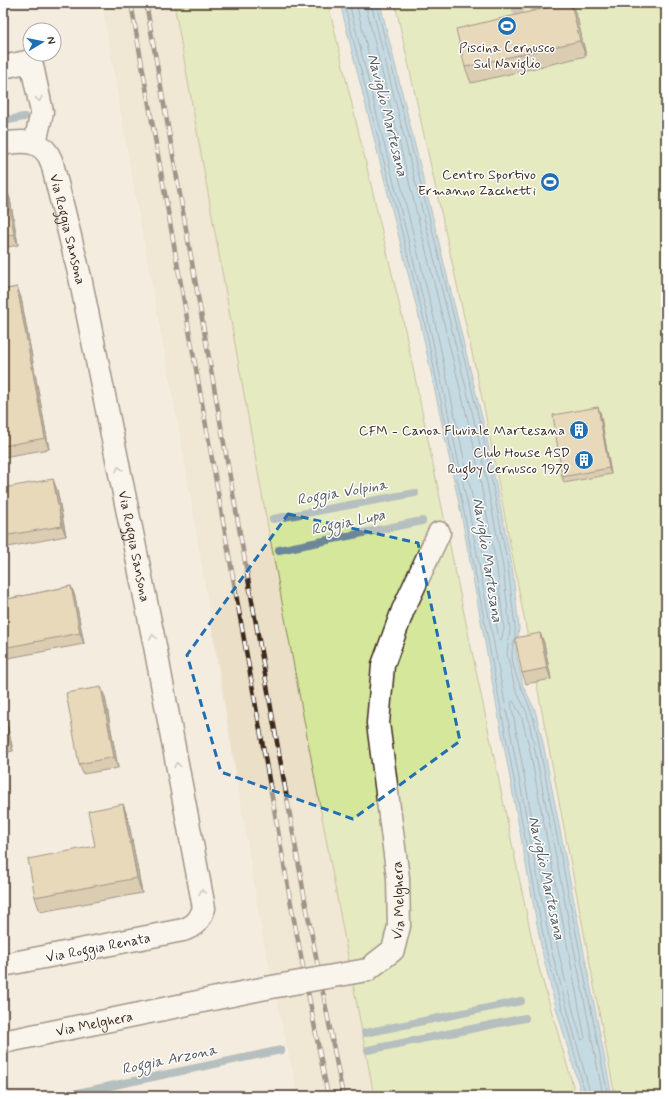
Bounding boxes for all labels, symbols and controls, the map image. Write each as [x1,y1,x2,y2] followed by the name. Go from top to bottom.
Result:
[496,15,518,37] sports icon: Piscina Cernusco Sul Naviglio
[22,22,62,62] north arrow
[43,36,58,45] text: N
[459,39,555,75] place label: Piscina Cernusco Sul Naviglio
[361,52,412,180] water label: Naviglio Martesana
[34,96,43,102] one-way arrow
[418,166,536,200] place label: Centro Sportivo Ermanno Zacchetti
[539,171,561,193] sports icon: Centro Sportivo Ermanno Zacchetti
[45,172,89,286] street label: Via Roggia Sansona
[568,419,590,441] building icon: CFM - Canoa Fluviale Martesana
[359,422,565,440] place label: CFM - Canoa Fluviale Martesana
[447,444,570,480] place label: Club House ASD Rugby Cernusco 1979
[573,449,595,471] building icon: Club House ASD Rugby Cernusco 1979
[115,465,123,472] one-way arrow
[295,475,390,513] water label: Roggia Volpina
[114,489,154,604] street label: Via Roggia Sansona
[466,497,507,625] water label: Naviglio Martesana
[309,505,388,543] water label: Roggia Lupa
[149,634,157,640] one-way arrow
[174,762,182,768] one-way arrow
[522,815,569,943] water label: Naviglio Martesana
[388,860,409,942] street label: Via Melghera
[198,889,207,896] one-way arrow
[44,929,153,969] street label: Via Roggia Renata
[54,1008,135,1041] street label: Via Melghera
[120,1040,220,1082] water label: Roggia Arzona

